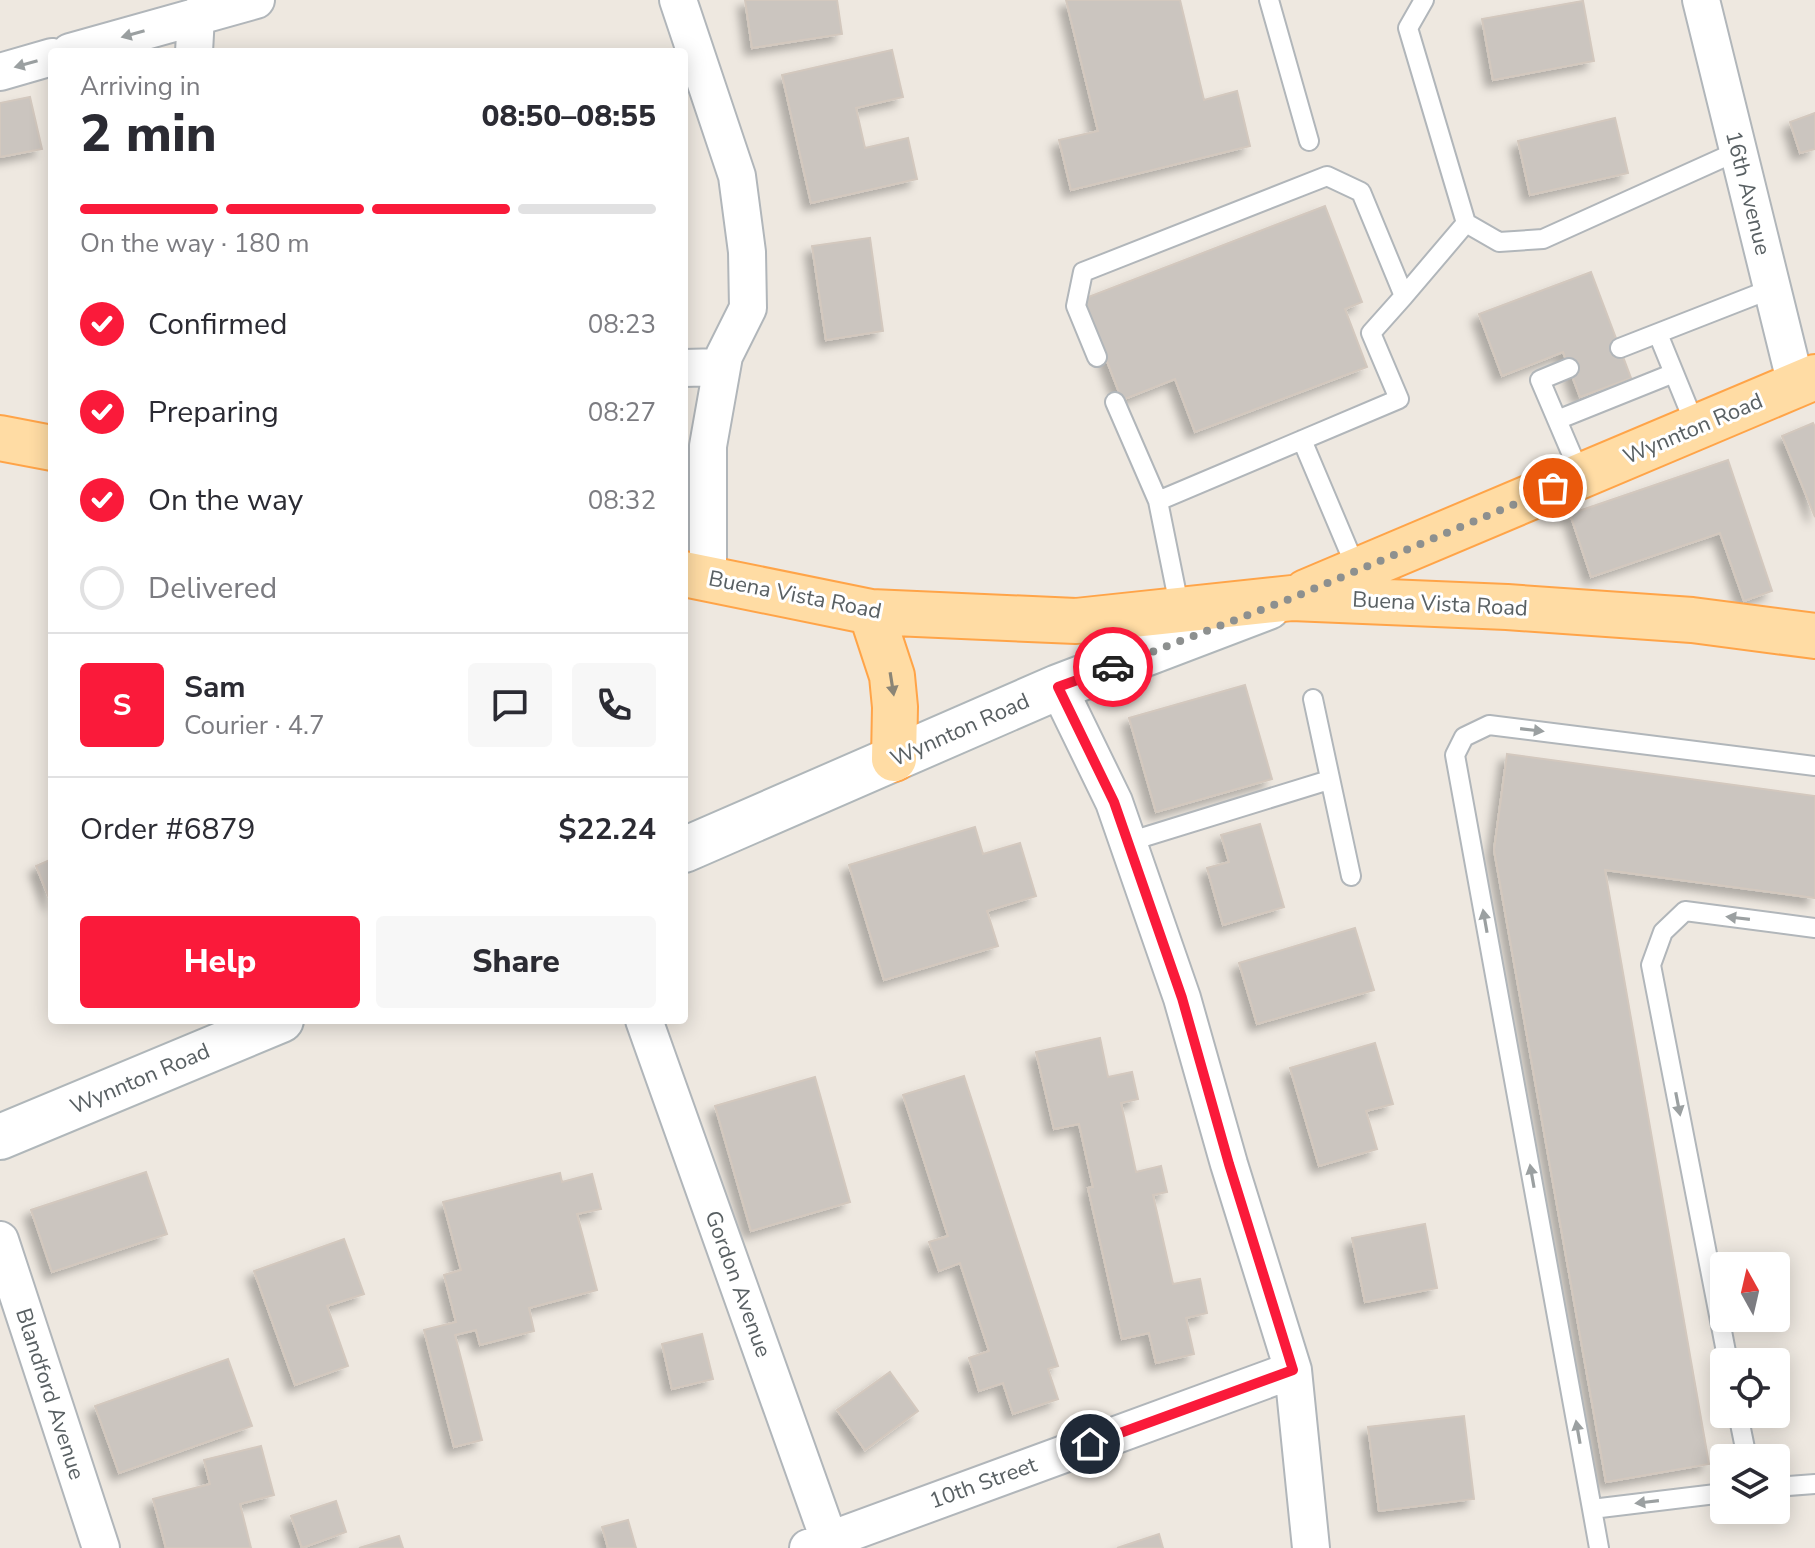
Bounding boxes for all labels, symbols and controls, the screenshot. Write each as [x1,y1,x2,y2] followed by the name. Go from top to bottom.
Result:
[120,28,144,41] one-way arrow
[13,59,38,71] one-way arrow
[80,69,201,104] text: Arriving in
[481,96,656,137] text: 08:50–08:55
[80,98,217,169] text: 2 min
[1718,128,1778,258] street label: 16th Avenue
[80,226,309,261] text: On the way · 180 m
[80,302,124,346] icon: check
[148,304,288,345] text: Confirmed
[588,307,656,342] text: 08:23
[1619,386,1767,472] street label: Wynnton Road
[80,390,124,434] icon: check
[148,392,279,433] text: Preparing
[588,395,656,430] text: 08:27
[1519,454,1587,522] pin
[1531,466,1575,510] icon: bag
[80,478,124,522] icon: check
[148,480,303,521] text: On the way
[588,483,656,518] text: 08:32
[706,564,884,626] street label: Buena Vista Road
[148,568,277,609] text: Delivered
[1351,584,1529,624] street label: Buena Vista Road
[1073,627,1153,707] courier
[1091,645,1135,689] icon: car
[468,663,552,747] button: chat
[572,663,656,747] button: phone
[184,667,246,708] text: Sam
[886,672,899,697] one-way arrow
[113,685,131,726] text: S
[886,686,1034,774] street label: Wynnton Road
[184,708,325,743] text: Courier · 4.7
[1520,724,1545,737] one-way arrow
[80,809,255,850] text: Order #6879
[559,809,656,850] text: $22.24
[1478,908,1490,933] one-way arrow
[1725,911,1750,924] one-way arrow
[80,916,360,1008] button: Help
[376,916,656,1008] button: Share
[66,1036,214,1122] street label: Wynnton Road
[1672,1091,1684,1116] one-way arrow
[1525,1164,1537,1189] one-way arrow
[698,1206,778,1362] street label: Gordon Avenue
[1710,1252,1790,1332] north arrow
[1710,1252,1790,1524] map controls
[8,1304,92,1484] street label: Blandford Avenue
[1710,1348,1790,1428] button: locate
[1056,1410,1124,1478] pin
[1572,1419,1584,1444] one-way arrow
[1068,1422,1112,1466] icon: home
[1710,1444,1790,1524] button: layers
[925,1450,1041,1516] street label: 10th Street
[1634,1496,1659,1509] one-way arrow

